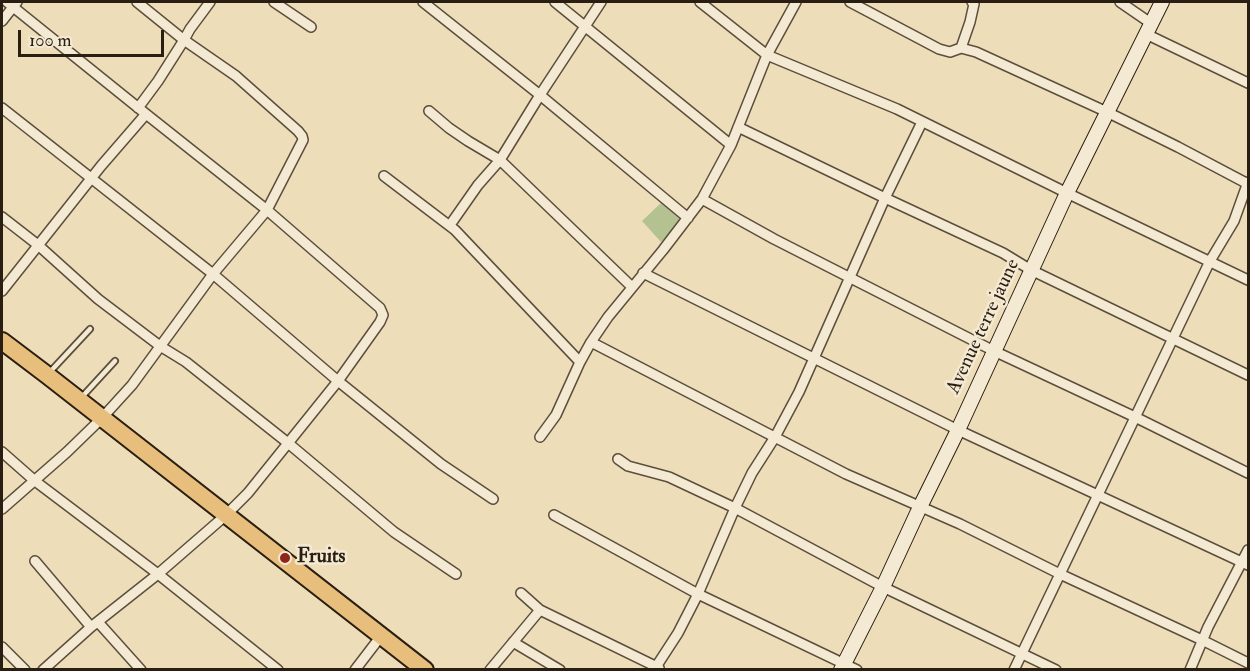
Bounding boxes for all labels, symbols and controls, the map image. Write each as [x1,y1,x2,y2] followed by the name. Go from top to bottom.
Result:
[21,18,166,56] scale bar
[29,29,72,52] text: 100 m
[942,256,1026,398] street label: Avenue terre jaune
[297,546,345,570] place label: Fruits
[278,551,292,565] marker: Fruits

